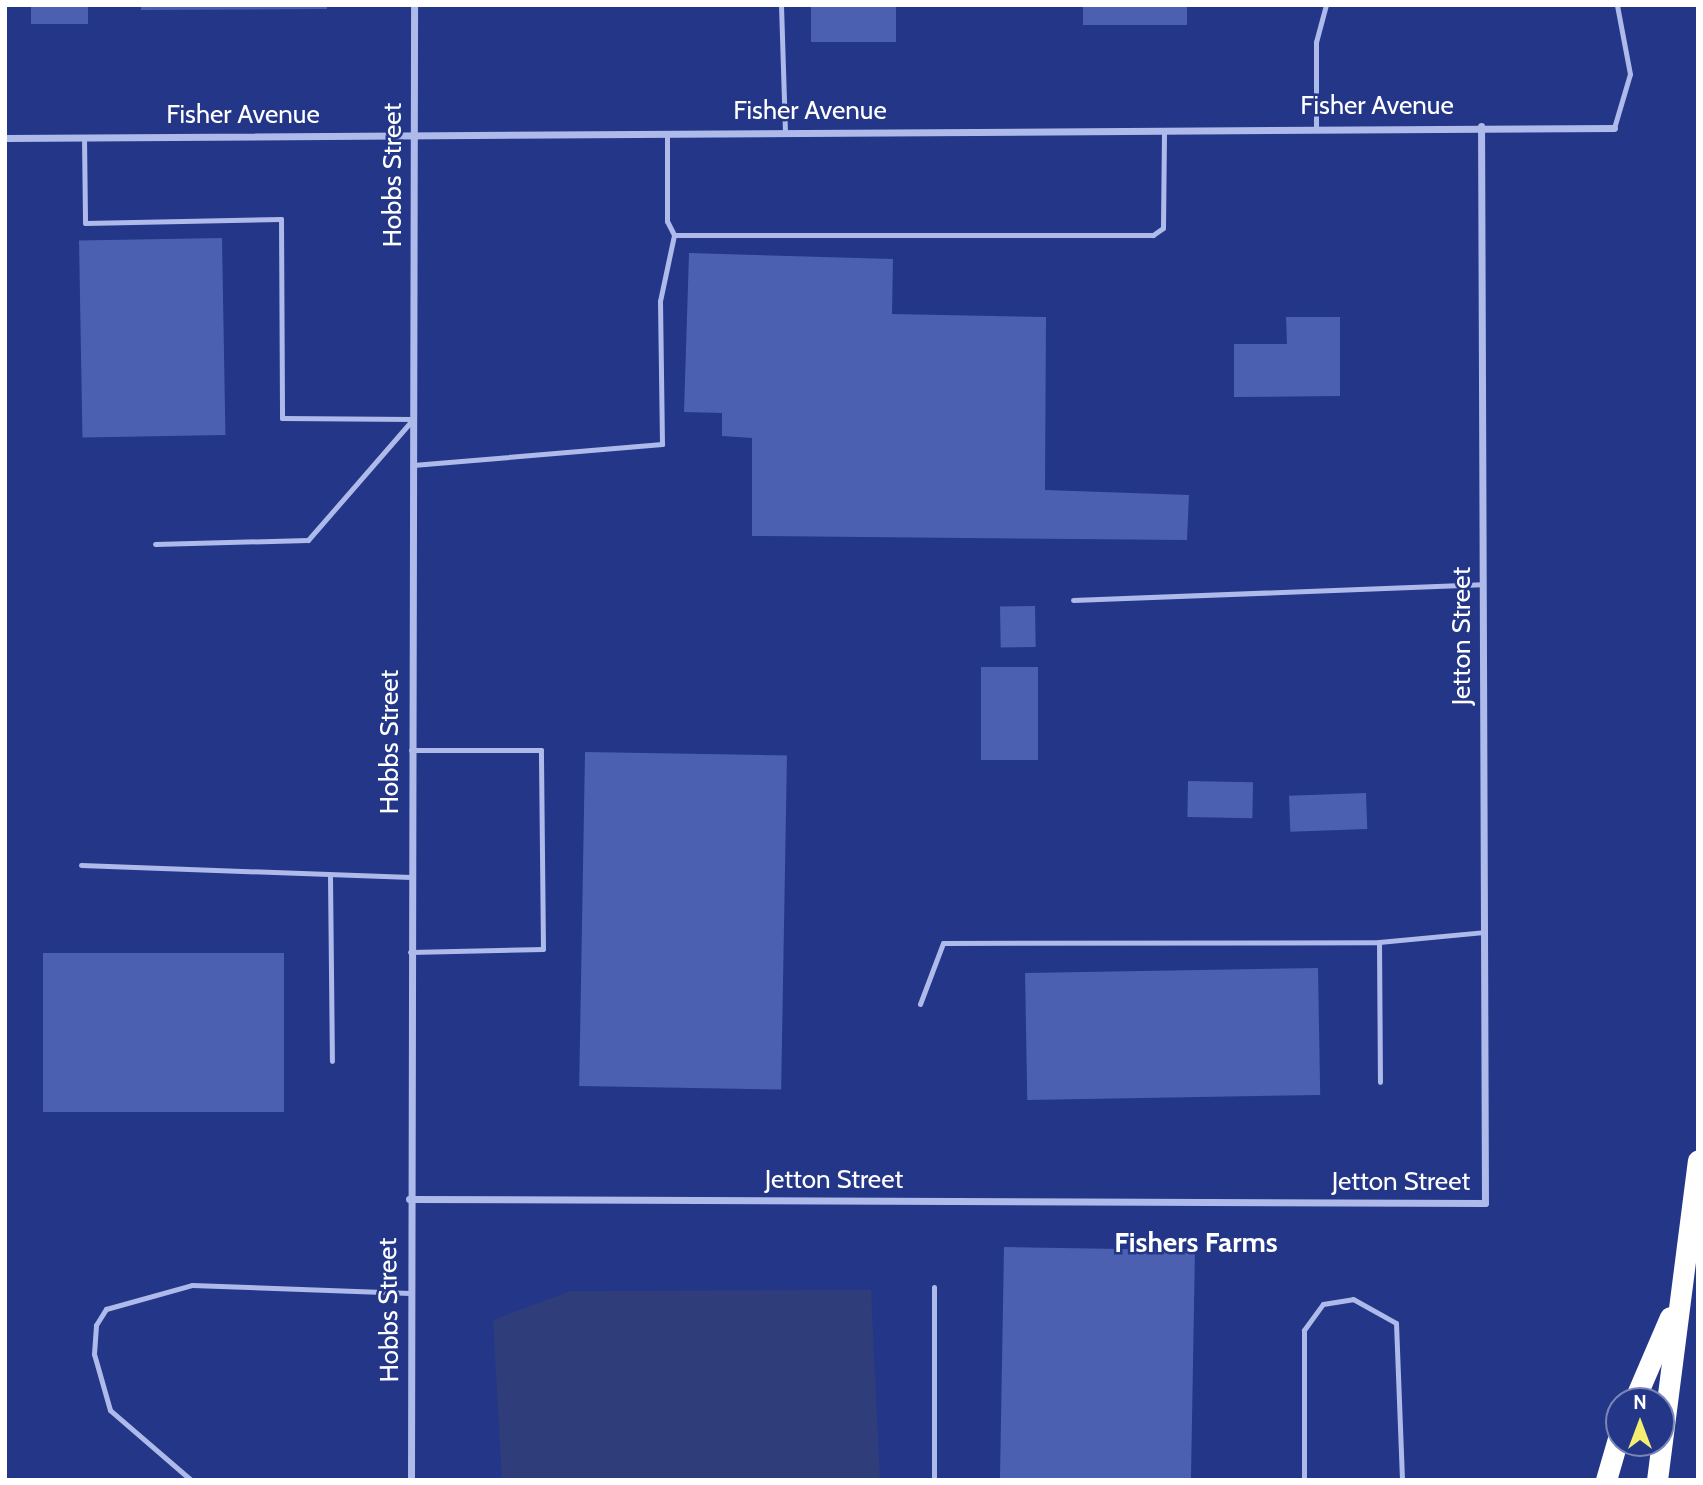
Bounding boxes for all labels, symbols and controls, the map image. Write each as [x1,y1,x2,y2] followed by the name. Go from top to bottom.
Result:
[1300,90,1454,122] street label: Fisher Avenue
[733,95,887,127] street label: Fisher Avenue
[166,99,320,131] street label: Fisher Avenue
[377,103,409,247] street label: Hobbs Street
[1446,567,1478,705] street label: Jetton Street
[374,670,406,814] street label: Hobbs Street
[765,1164,903,1196] street label: Jetton Street
[1332,1166,1470,1198] street label: Jetton Street
[1114,1225,1278,1259] district label: Fishers Farms
[372,1237,406,1383] street label: Hobbs Street
[1605,1387,1675,1457] north arrow
[1633,1391,1647,1414] text: N

